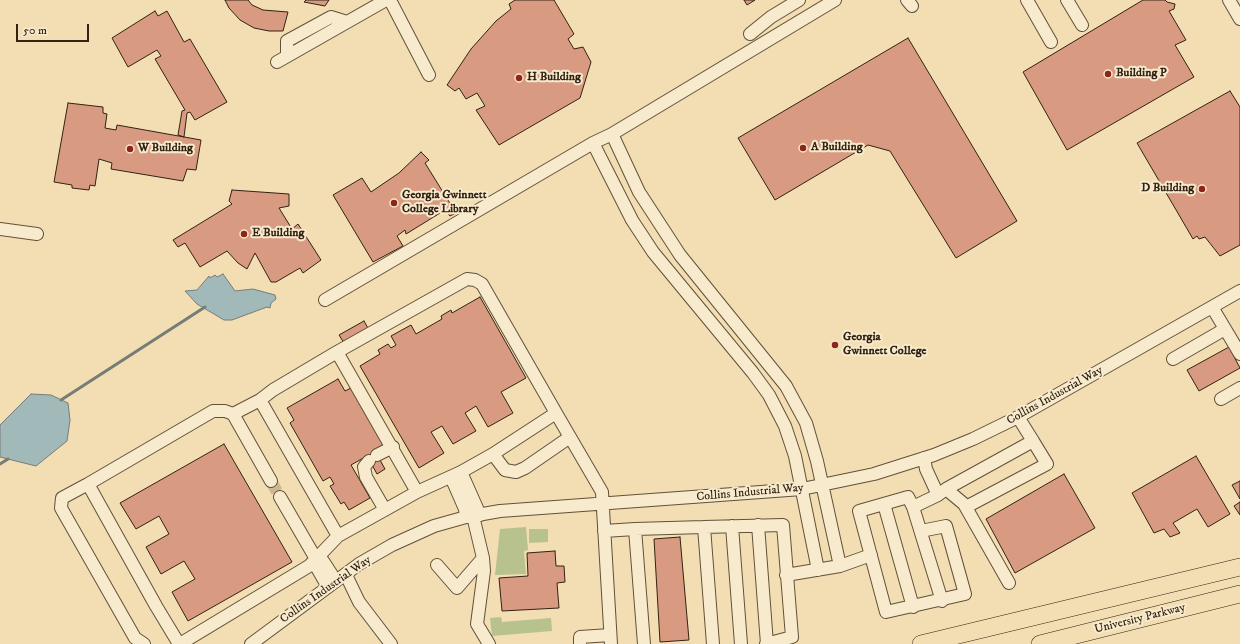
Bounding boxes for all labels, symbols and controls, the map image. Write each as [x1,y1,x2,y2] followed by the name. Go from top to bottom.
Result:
[18,16,91,42] scale bar
[23,23,47,38] text: 50 m
[1116,67,1167,81] place label: Building P
[1103,69,1113,79] marker: Building P
[527,71,581,85] place label: H Building
[514,73,524,83] marker: H Building
[811,141,862,155] place label: A Building
[138,142,193,156] place label: W Building
[798,143,808,153] marker: A Building
[125,144,135,154] marker: W Building
[1141,182,1194,196] place label: D Building
[1197,184,1207,194] marker: D Building
[402,189,487,217] place label: Georgia Gwinnett College Library
[389,198,399,208] marker: Georgia Gwinnett College Library
[252,227,304,241] place label: E Building
[239,229,249,239] marker: E Building
[843,331,927,359] place label: Georgia Gwinnett College
[830,340,840,350] marker: Georgia Gwinnett College
[1004,364,1106,428] street label: Collins Industrial Way
[696,481,804,505] street label: Collins Industrial Way
[278,553,374,627] street label: Collins Industrial Way
[1093,601,1187,637] street label: University Parkway

